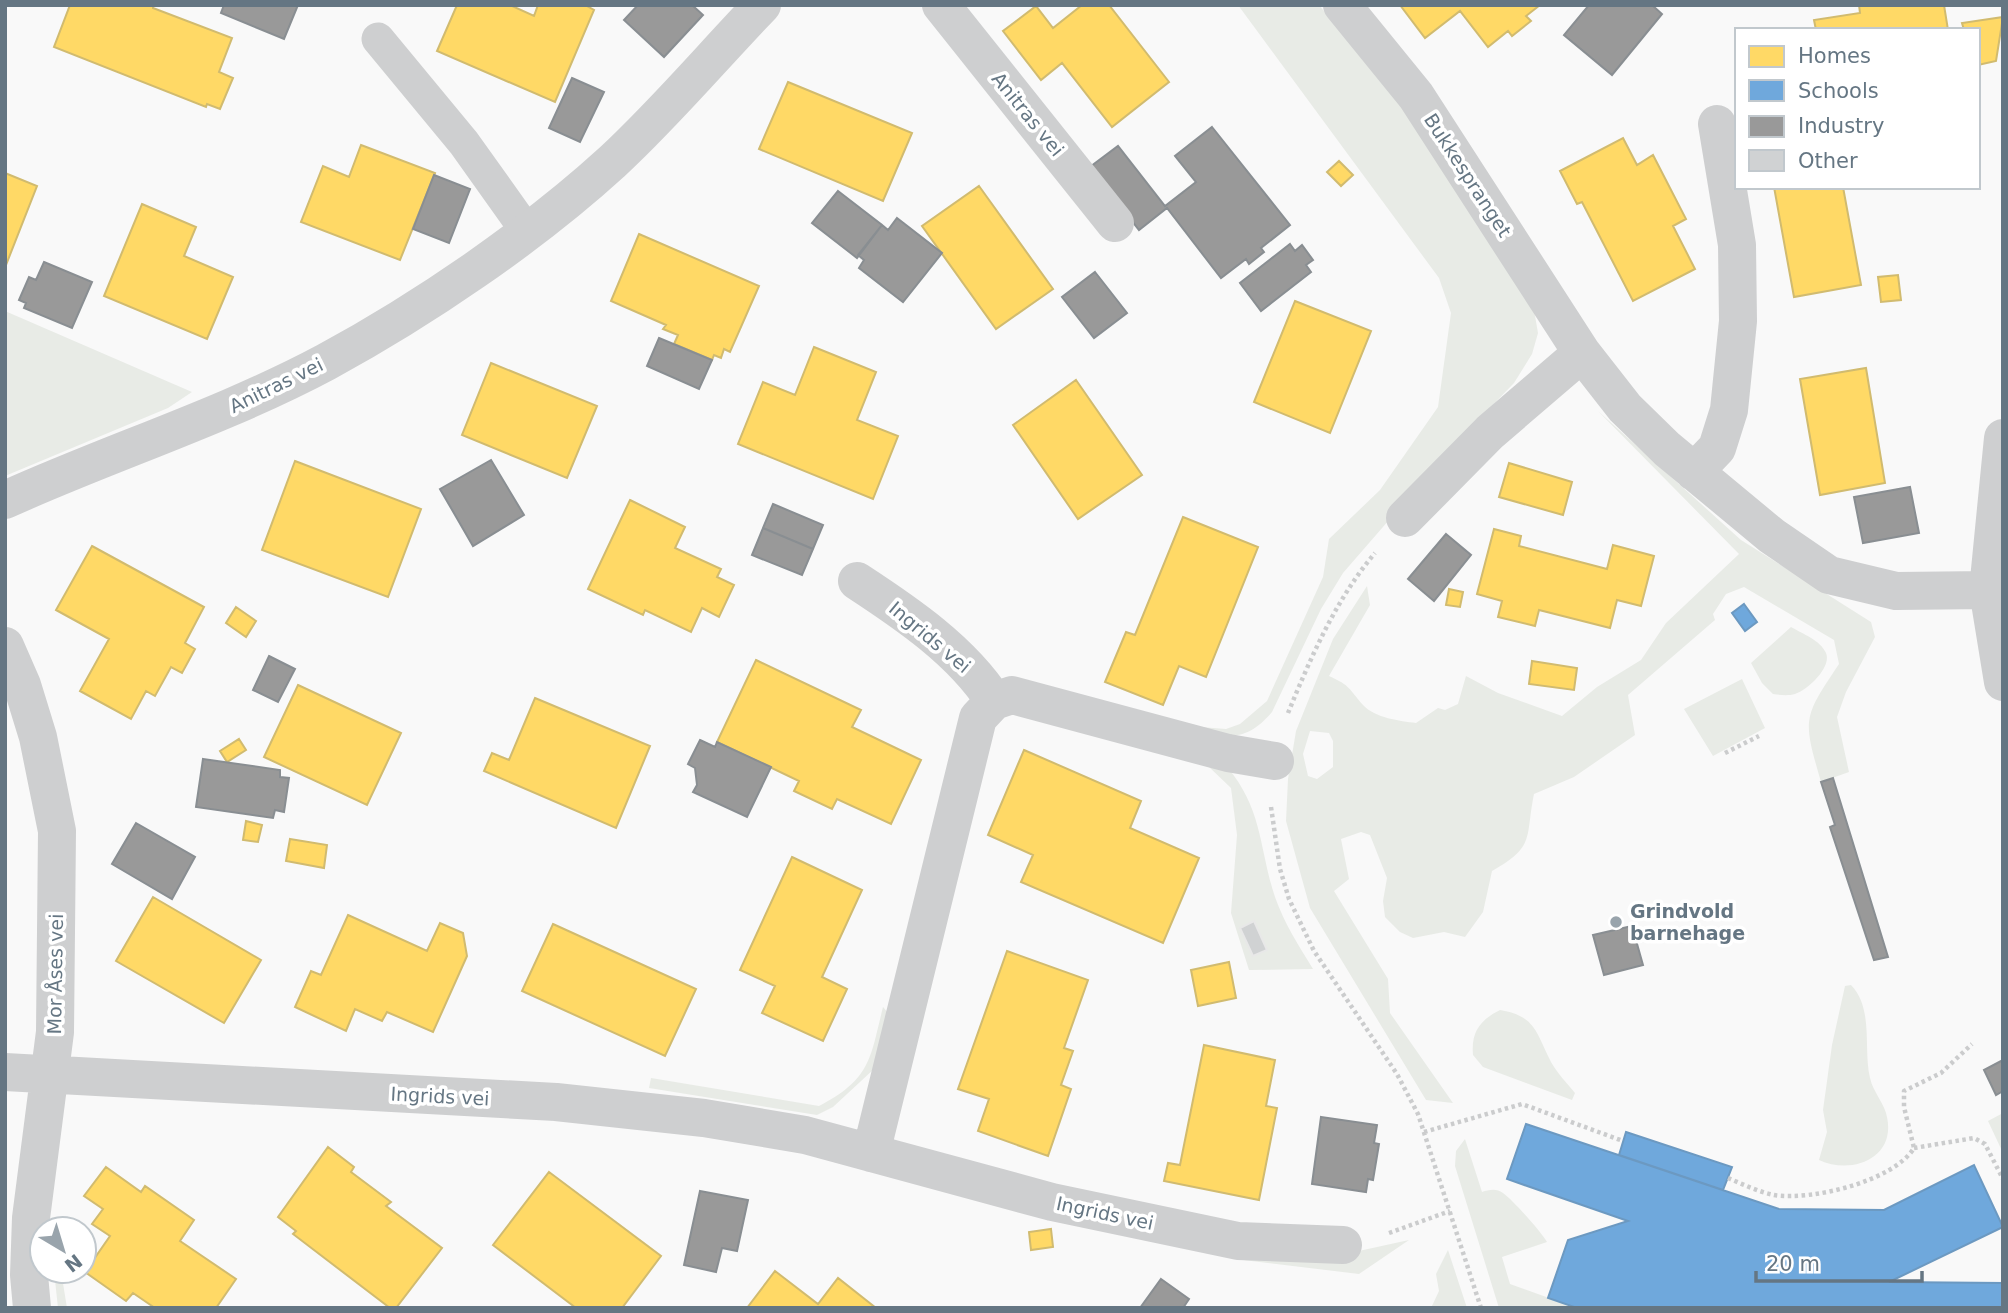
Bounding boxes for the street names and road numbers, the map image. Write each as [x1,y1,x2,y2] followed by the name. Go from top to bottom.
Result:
[988,68,1068,160] street label: Anitras vei
[1420,109,1516,241] street label: Bukkespranget
[226,353,326,417] street label: Anitras vei
[885,597,975,677] street label: Ingrids vei
[43,914,67,1034] street label: Mor Åses vei
[390,1082,490,1110] street label: Ingrids vei
[1054,1192,1156,1234] street label: Ingrids vei

